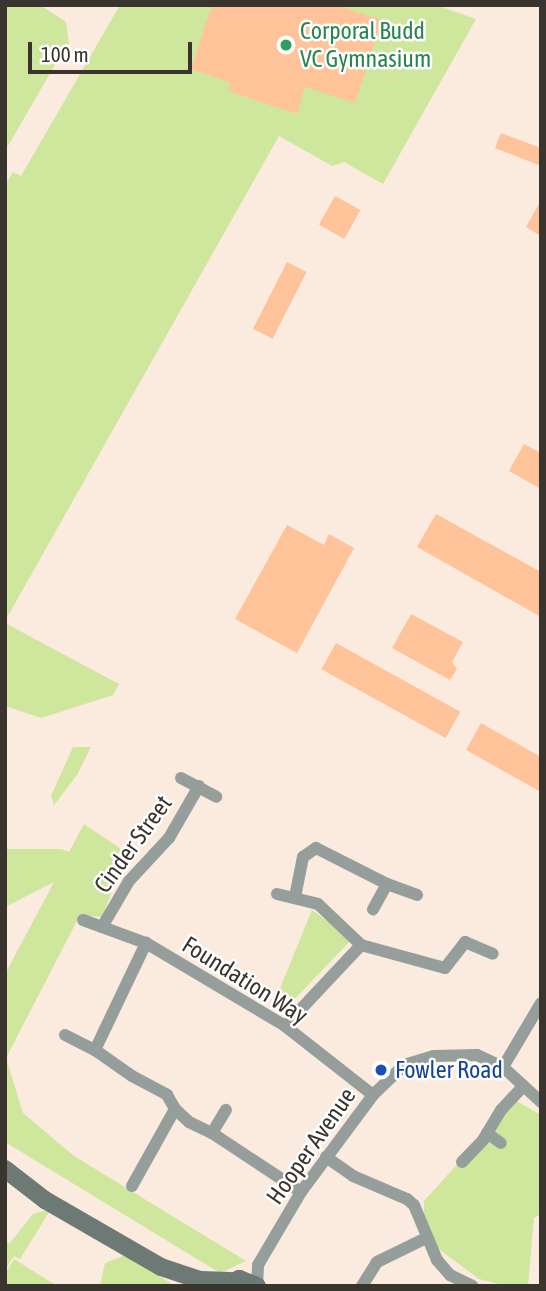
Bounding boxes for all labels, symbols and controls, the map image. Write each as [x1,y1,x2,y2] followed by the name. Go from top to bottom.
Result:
[300,17,431,73] place label: Corporal Budd VC Gymnasium
[32,28,196,72] scale bar
[278,37,294,53] marker: Corporal Budd VC Gymnasium
[41,42,89,66] text: 100 m
[88,790,178,898] street label: Cinder Street
[177,930,313,1030] street label: Foundation Way
[395,1056,503,1084] place label: Fowler Road
[373,1062,389,1078] marker: Fowler Road
[260,1082,362,1210] street label: Hooper Avenue

